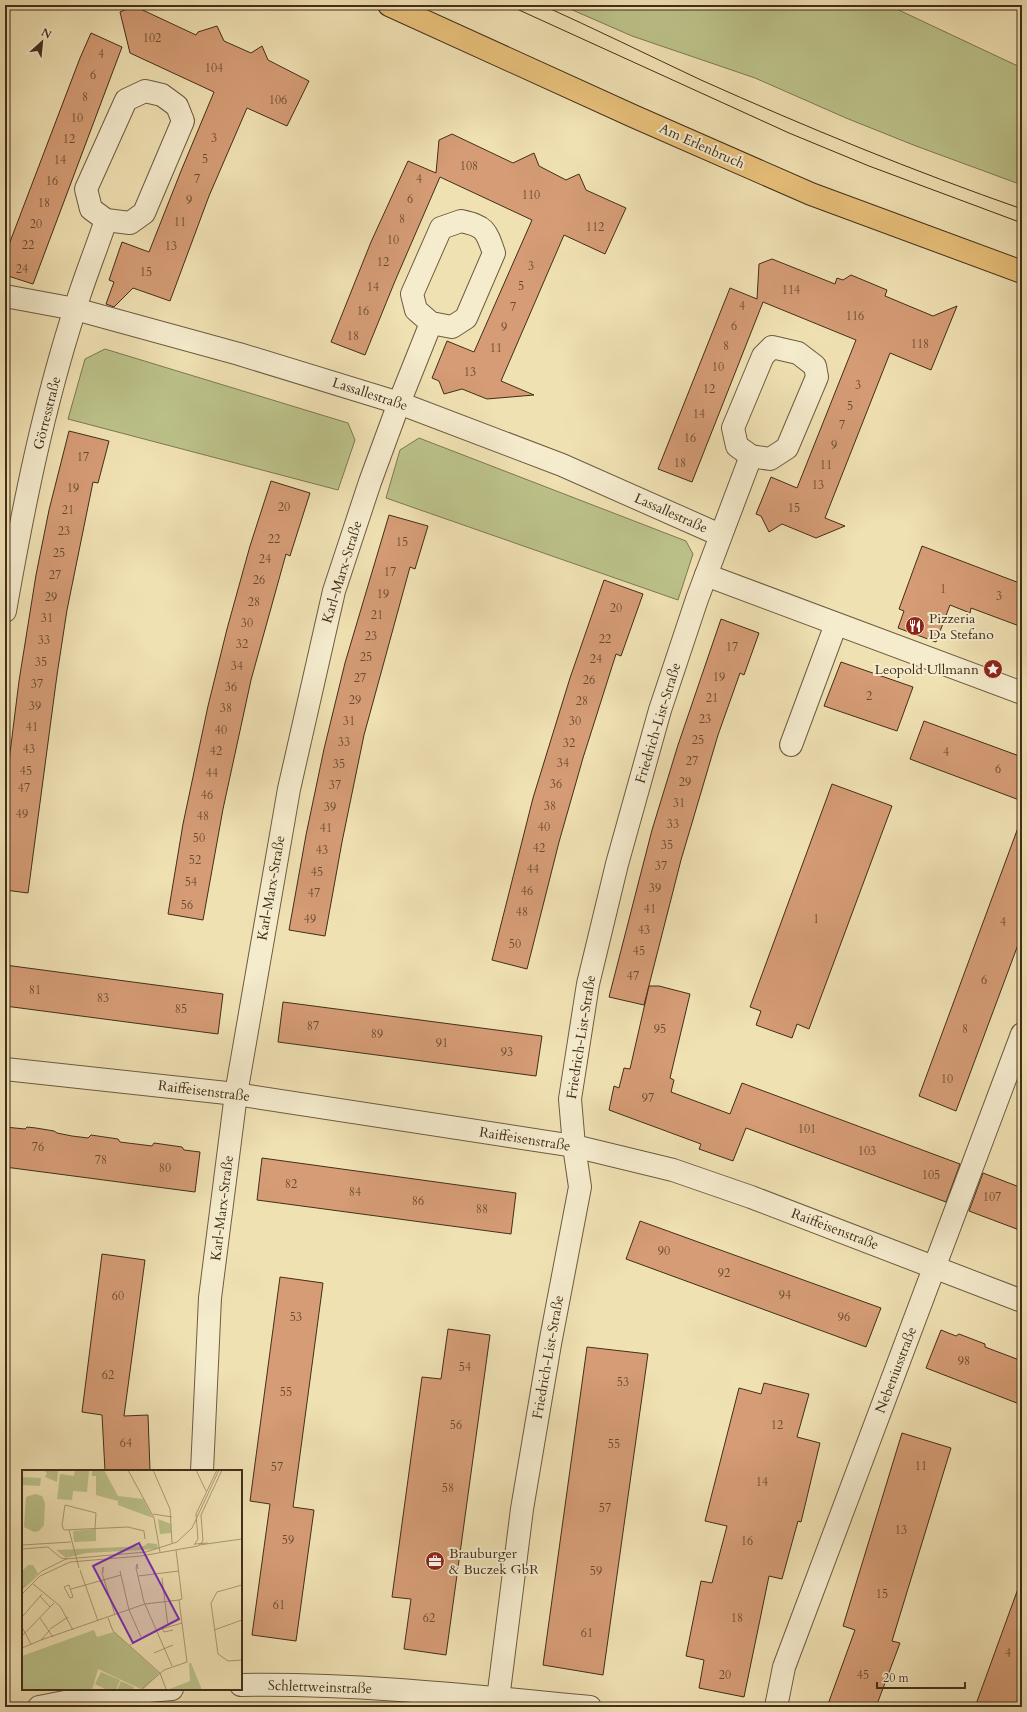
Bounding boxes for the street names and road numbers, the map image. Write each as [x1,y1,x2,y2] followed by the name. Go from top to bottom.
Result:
[656,119,748,173] street label: Am Erlenbruch
[330,373,410,415] street label: Lassallestraße
[29,374,65,452] street label: Görresstraße
[631,488,711,538] street label: Lassallestraße
[317,518,367,626] street label: Karl-Marx-Straße
[631,660,685,786] street label: Friedrich-List-Straße
[252,834,290,942] street label: Karl-Marx-Straße
[562,974,600,1100] street label: Friedrich-List-Straße
[157,1076,251,1106] street label: Raiffeisenstraße
[478,1122,572,1156] street label: Raiffeisenstraße
[206,1154,238,1262] street label: Karl-Marx-Straße
[788,1204,882,1254] street label: Raiffeisenstraße
[528,1294,568,1420] street label: Friedrich-List-Straße
[871,1324,921,1416] street label: Nebeniusstraße
[268,1676,372,1698] street label: Schlettweinstraße

